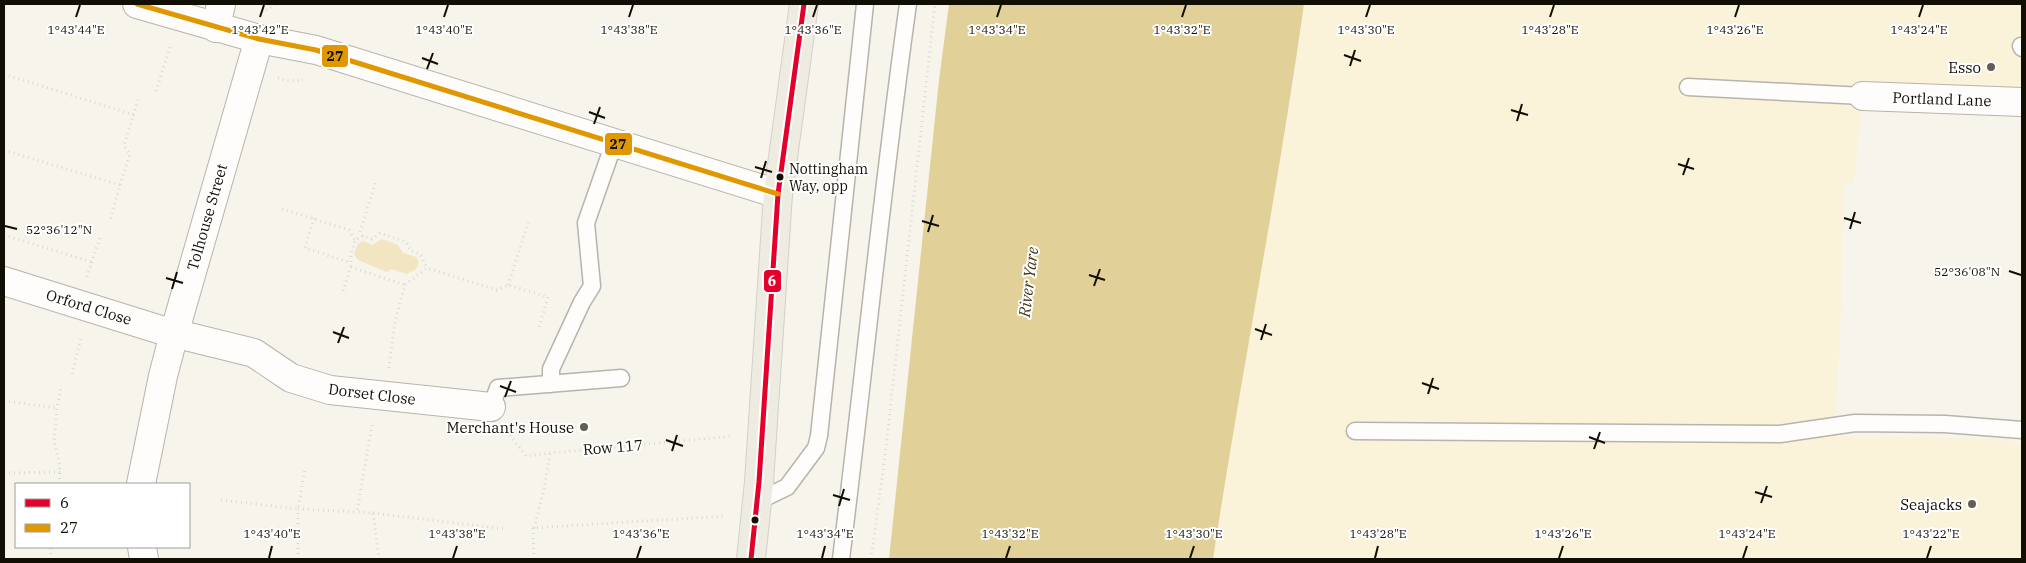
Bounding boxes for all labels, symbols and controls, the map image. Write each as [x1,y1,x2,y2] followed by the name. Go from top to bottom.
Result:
[47,22,105,37] text: 1°43'44"E
[231,22,289,37] text: 1°43'42"E
[415,22,473,37] text: 1°43'40"E
[600,22,658,37] text: 1°43'38"E
[784,22,842,37] text: 1°43'36"E
[968,22,1026,37] text: 1°43'34"E
[1153,22,1211,37] text: 1°43'32"E
[1337,22,1395,37] text: 1°43'30"E
[1521,22,1579,37] text: 1°43'28"E
[1706,22,1764,37] text: 1°43'26"E
[1890,22,1948,37] text: 1°43'24"E
[321,44,349,68] line badge: 27
[327,47,343,65] text: 27
[1948,58,1981,77] place label: Esso
[1985,61,1997,73] marker: Esso
[1892,88,1992,110] street label: Portland Lane
[604,132,633,156] line badge: 27
[610,135,626,153] text: 27
[789,160,868,195] place label: Nottingham Way, opp
[183,161,231,273] street label: Tolhouse Street
[775,172,785,182] marker: Nottingham Way, opp
[26,222,92,237] text: 52°36'12"N
[1014,246,1042,319] water label: River Yare
[1934,264,2000,279] text: 52°36'08"N
[763,269,782,293] line badge: 6
[768,272,776,290] text: 6
[44,285,134,329] street label: Orford Close
[327,379,417,409] street label: Dorset Close
[446,418,574,437] place label: Merchant's House
[578,421,590,433] marker: Merchant's House
[582,435,644,459] street label: Row 117
[15,483,190,548] legend
[60,493,69,512] text: 6
[1900,495,1962,514] place label: Seajacks
[1966,498,1978,510] marker: Seajacks
[750,515,760,525] unlabelled marker
[60,518,78,537] text: 27
[243,526,301,541] text: 1°43'40"E
[428,526,486,541] text: 1°43'38"E
[612,526,670,541] text: 1°43'36"E
[796,526,854,541] text: 1°43'34"E
[981,526,1039,541] text: 1°43'32"E
[1165,526,1223,541] text: 1°43'30"E
[1349,526,1407,541] text: 1°43'28"E
[1534,526,1592,541] text: 1°43'26"E
[1718,526,1776,541] text: 1°43'24"E
[1902,526,1960,541] text: 1°43'22"E

